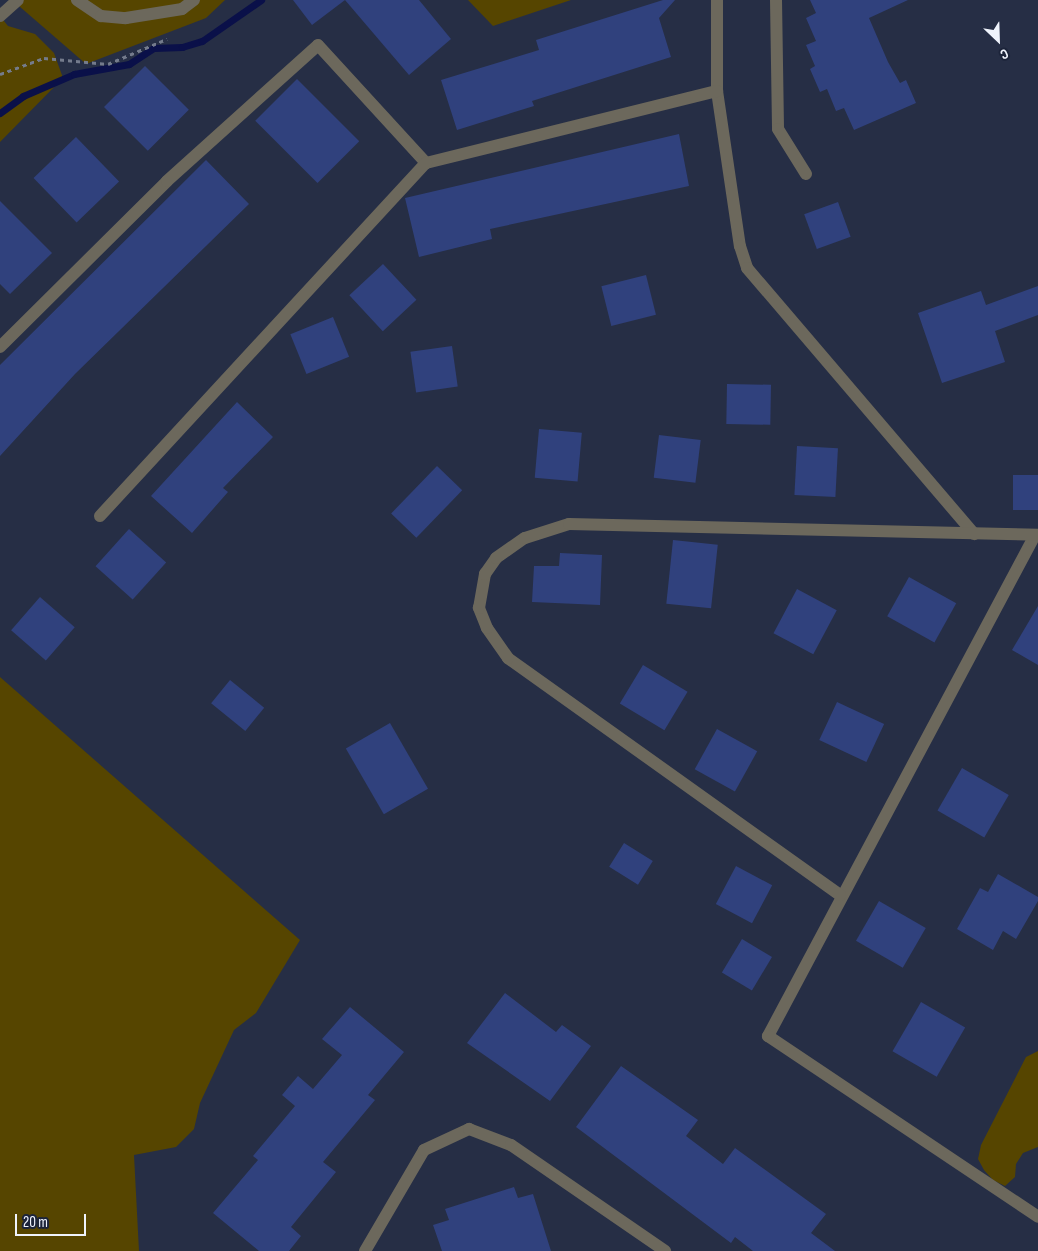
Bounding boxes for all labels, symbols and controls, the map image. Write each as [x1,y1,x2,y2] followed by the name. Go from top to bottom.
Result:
[973,15,1023,65] north arrow
[998,45,1011,63] text: С
[18,1204,89,1236] scale bar
[23,1213,48,1232] text: 20 m

